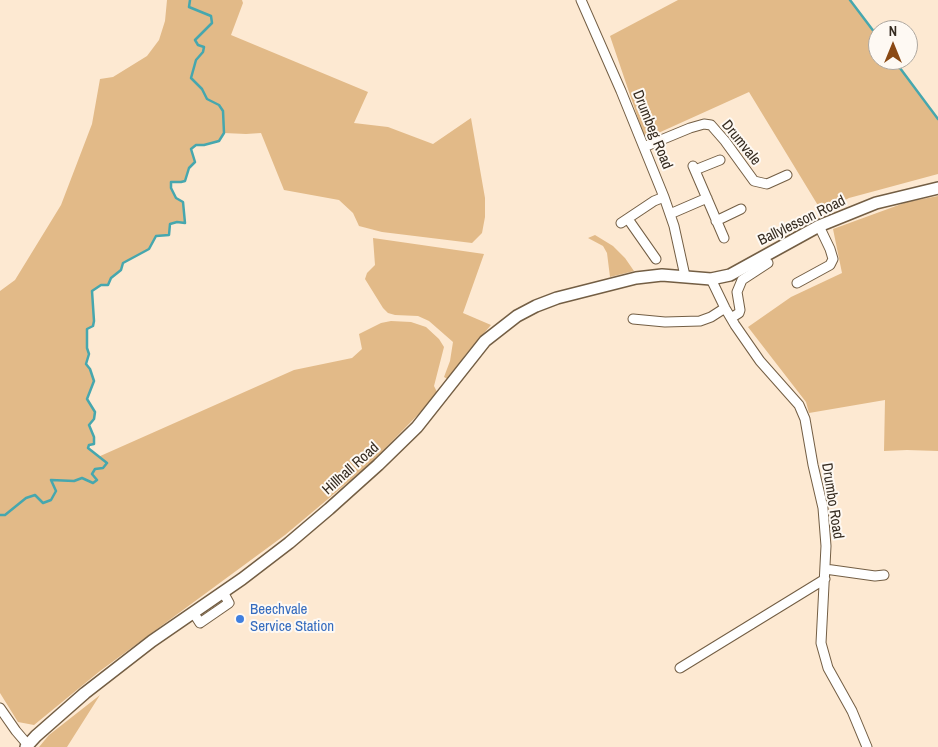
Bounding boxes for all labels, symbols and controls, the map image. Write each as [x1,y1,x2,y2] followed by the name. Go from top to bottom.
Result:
[868,20,918,70] north arrow
[889,22,897,40] text: N
[628,88,676,172] street label: Drumbeg Road
[717,117,765,169] street label: Drumvale
[755,192,849,250] street label: Ballylesson Road
[319,439,383,499] street label: Hillhall Road
[817,462,847,540] street label: Drumbo Road
[250,601,334,636] place label: Beechvale Service Station
[234,613,246,625] marker: Beechvale Service Station

